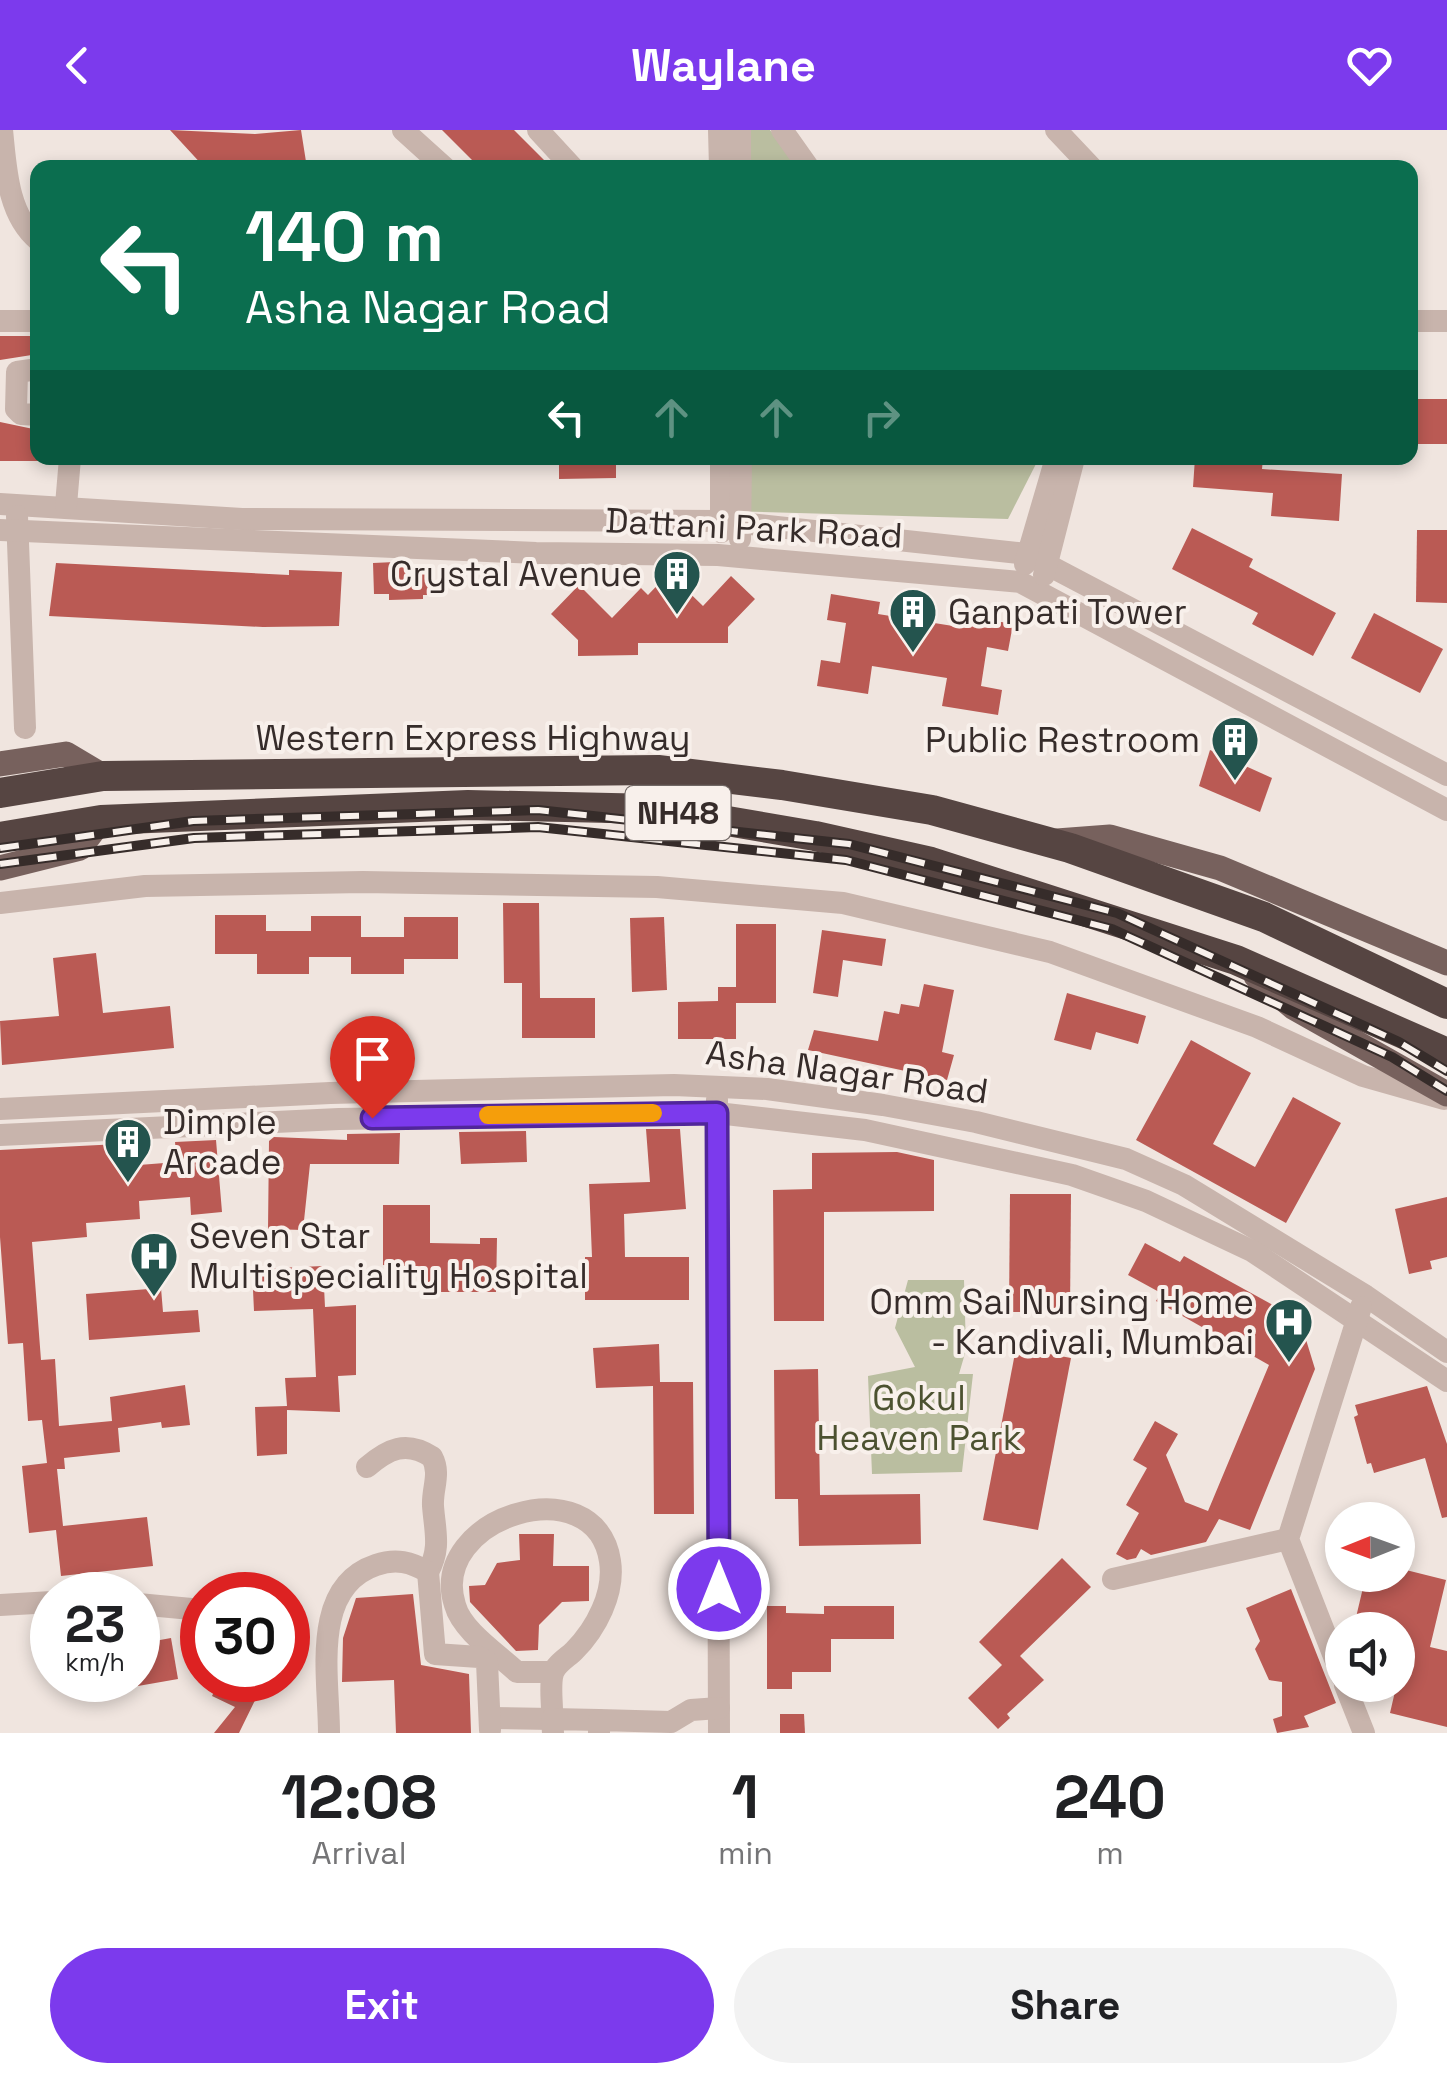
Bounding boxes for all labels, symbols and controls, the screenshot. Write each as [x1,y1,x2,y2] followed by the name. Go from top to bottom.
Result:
[631,37,816,94] text: Waylane
[50,38,105,93] icon: back
[1342,38,1397,93] icon: heart
[245,192,444,281] text: 140 m
[80,200,210,330] icon: left
[245,279,611,336] text: Asha Nagar Road
[539,390,594,445] icon: left
[644,390,699,445] icon: ahead
[749,390,804,445] icon: ahead
[854,390,909,445] icon: right
[604,498,904,558] street label: Dattani Park Road
[651,548,703,616] building icon: Crystal Avenue
[390,552,642,596] place label: Crystal Avenue
[887,586,939,654] building icon: Ganpati Tower
[948,590,1187,634] place label: Ganpati Tower
[1209,714,1261,782] building icon: Public Restroom
[255,716,691,760] street label: Western Express Highway
[925,718,1200,762] place label: Public Restroom
[626,786,730,840] road number: NH48
[330,1016,415,1119] pin
[703,1030,991,1114] street label: Asha Nagar Road
[345,1031,400,1086] icon: arrive
[163,1100,281,1184] place label: Dimple Arcade
[102,1116,154,1184] building icon: Dimple Arcade
[189,1214,588,1298] place label: Seven Star Multispeciality Hospital
[128,1230,180,1298] hospital icon: Seven Star Multispeciality Hospital
[869,1280,1254,1364] place label: Omm Sai Nursing Home - Kandivali, Mumbai
[1263,1296,1315,1364] hospital icon: Omm Sai Nursing Home - Kandivali, Mumbai
[817,1376,1022,1460] park label: Gokul Heaven Park
[1325,1502,1415,1592] north arrow
[1325,1502,1415,1702] map controls
[667,1537,771,1641] position arrow
[180,1572,310,1702] speed limit sign: 30
[65,1593,125,1657] text: 23
[1325,1612,1415,1702] button: sound
[65,1646,125,1678] text: km/h
[281,1759,437,1836] text: 12:08
[732,1759,759,1836] text: 1
[1054,1759,1166,1836] text: 240
[311,1833,407,1873] text: Arrival
[718,1833,773,1873] text: min
[1096,1833,1124,1873] text: m
[50,1948,714,2063] button: Exit
[734,1948,1397,2063] button: Share

